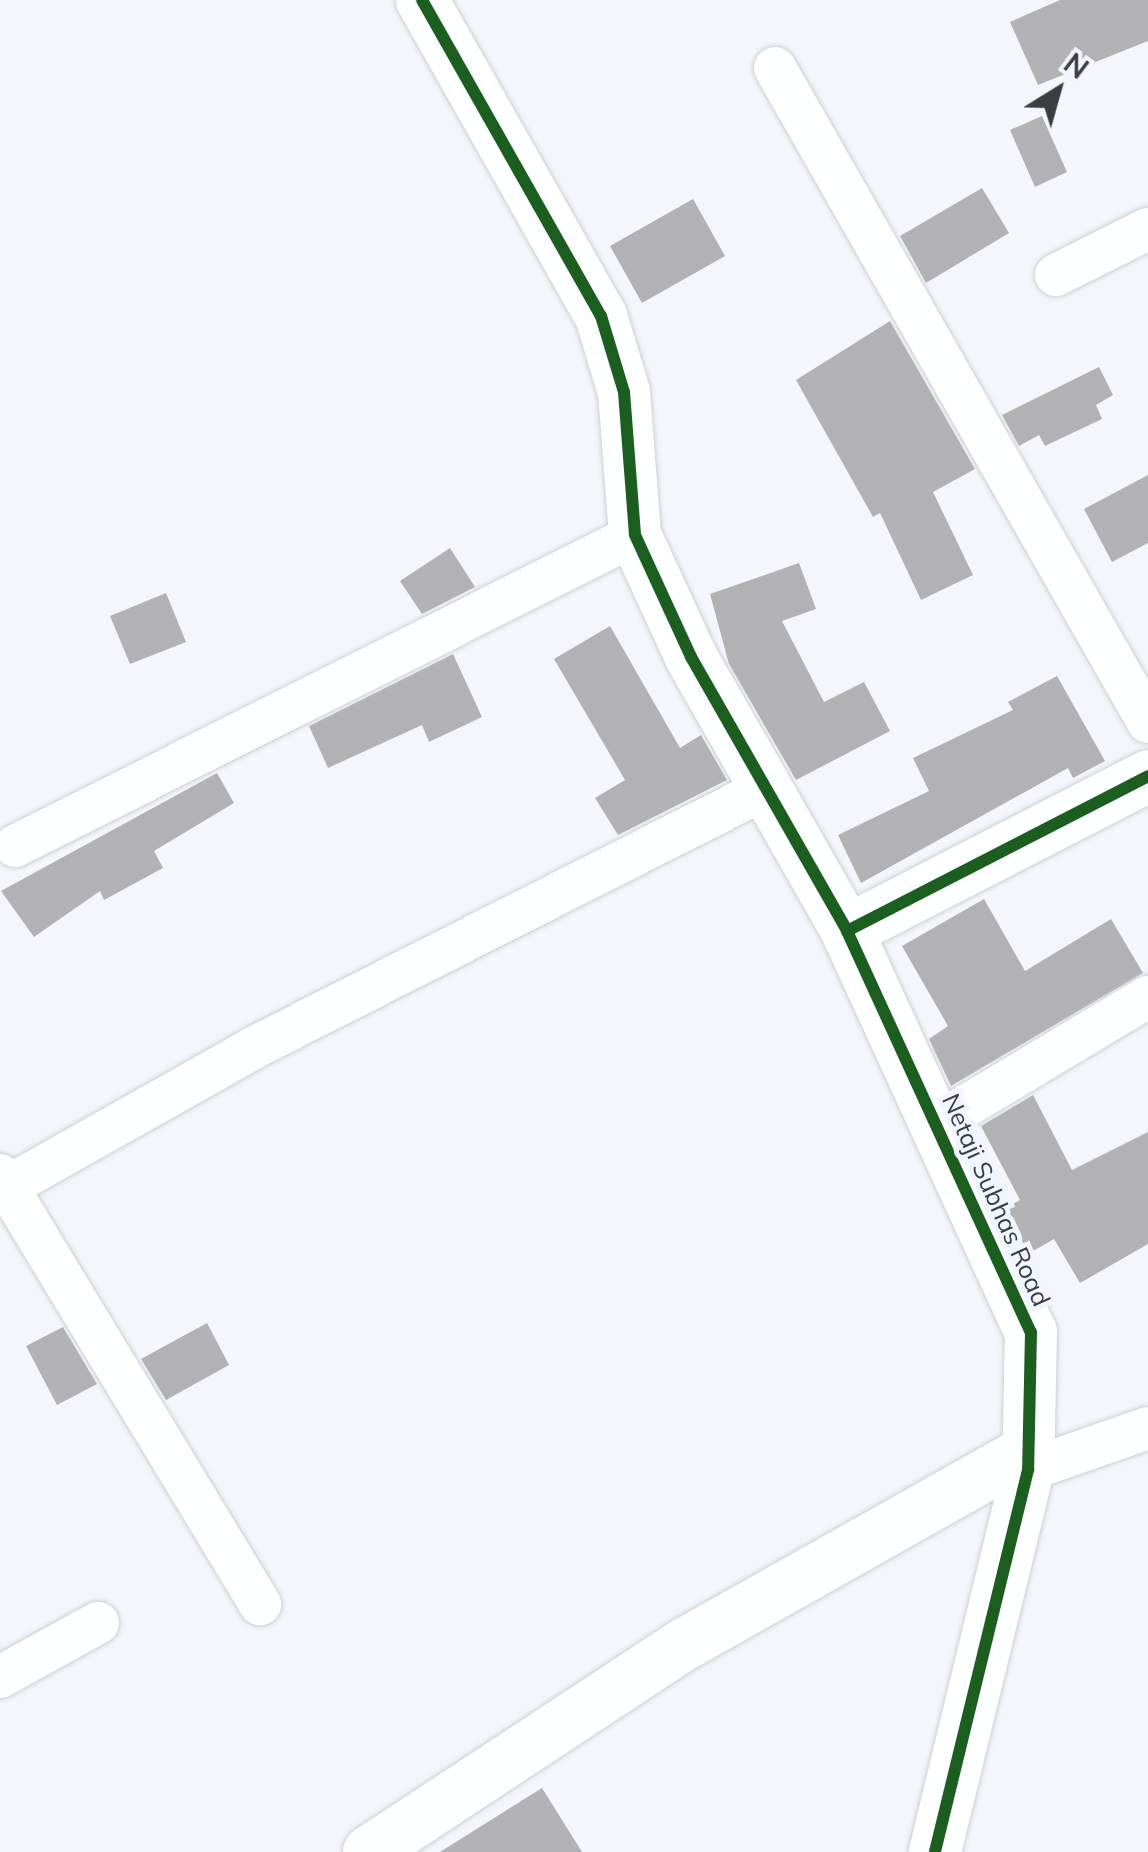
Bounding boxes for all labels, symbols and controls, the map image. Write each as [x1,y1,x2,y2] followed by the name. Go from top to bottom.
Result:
[1008,40,1108,140] north arrow
[1057,45,1095,86] text: N
[936,1089,1056,1311] street label: Netaji Subhas Road

